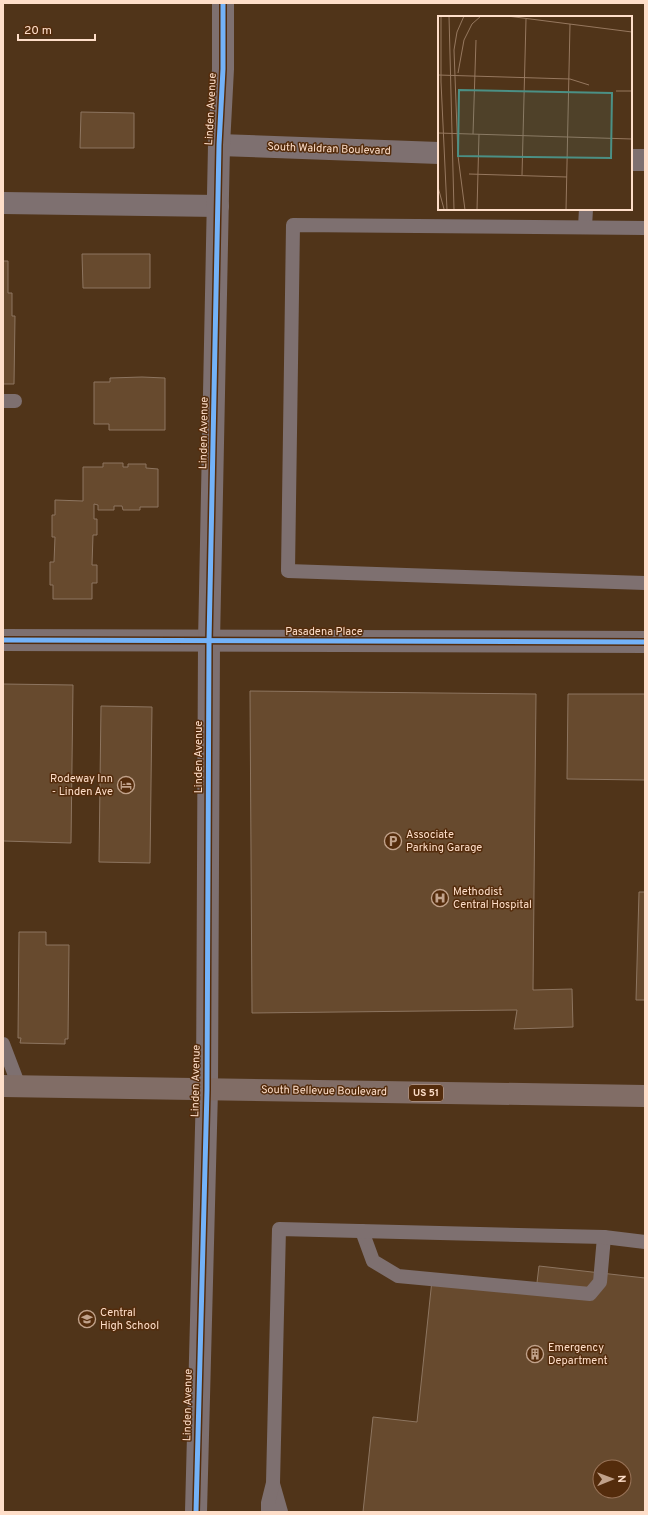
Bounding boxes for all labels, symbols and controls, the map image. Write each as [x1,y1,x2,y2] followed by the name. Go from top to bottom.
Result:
[18,16,95,42] scale bar
[438,16,632,210] inset map
[24,23,52,39] text: 20 m
[202,72,220,146] street label: Linden Avenue
[267,140,391,158] street label: South Waldran Boulevard
[196,396,212,469] street label: Linden Avenue
[285,625,363,639] street label: Pasadena Place
[192,721,206,793] street label: Linden Avenue
[50,772,113,799] place label: Rodeway Inn - Linden Ave
[116,775,136,795] hotel icon: Rodeway Inn - Linden Ave
[406,828,482,855] place label: Associate Parking Garage
[383,831,403,851] parking icon: Associate Parking Garage
[453,885,532,912] place label: Methodist Central Hospital
[430,888,450,908] hospital icon: Methodist Central Hospital
[188,1044,204,1117] street label: Linden Avenue
[261,1083,387,1099] street label: South Bellevue Boulevard
[409,1085,443,1101] road number: US 51
[100,1306,159,1333] place label: Central High School
[77,1309,97,1329] school or university icon: Central High School
[548,1341,608,1368] place label: Emergency Department
[525,1344,545,1364] building icon: Emergency Department
[180,1368,196,1441] street label: Linden Avenue
[592,1459,632,1499] north arrow
[614,1475,628,1483] text: N

